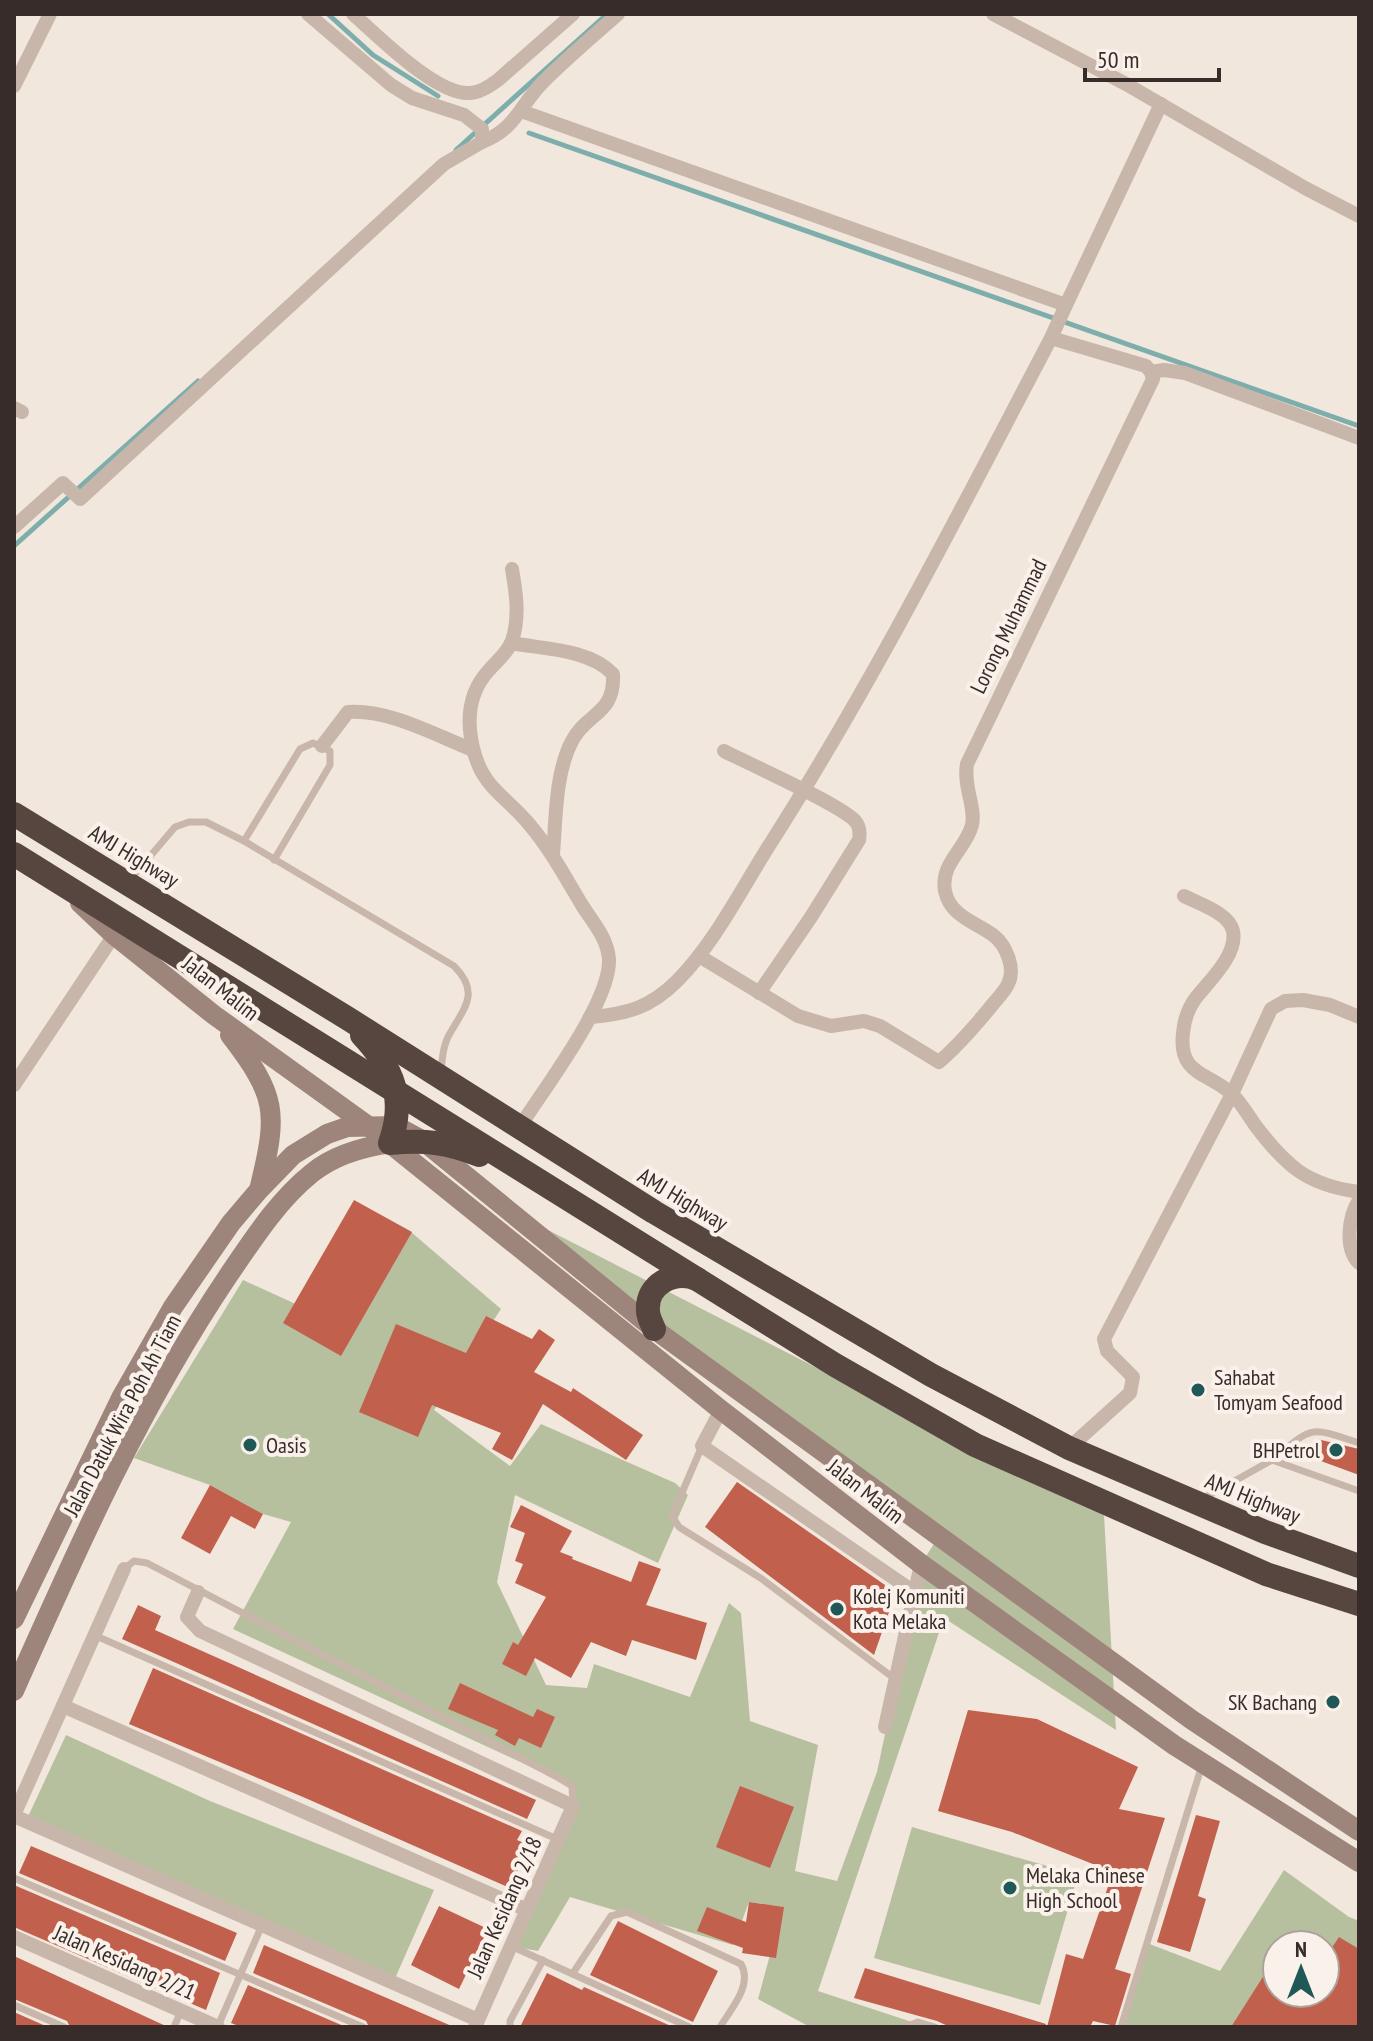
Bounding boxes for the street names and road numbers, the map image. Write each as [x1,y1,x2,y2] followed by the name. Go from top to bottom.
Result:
[963,554,1053,698] street label: Lorong Muhammad
[84,818,185,894] street label: AMJ Highway
[176,949,265,1027] street label: Jalan Malim
[633,1161,734,1237] street label: AMJ Highway
[57,1309,187,1521] street label: Jalan Datuk Wira Poh Ah Tiam
[821,1452,910,1530] street label: Jalan Malim
[1201,1466,1305,1530] street label: AMJ Highway
[460,1832,548,1983] street label: Jalan Kesidang 2/18
[49,1918,200,2006] street label: Jalan Kesidang 2/21

